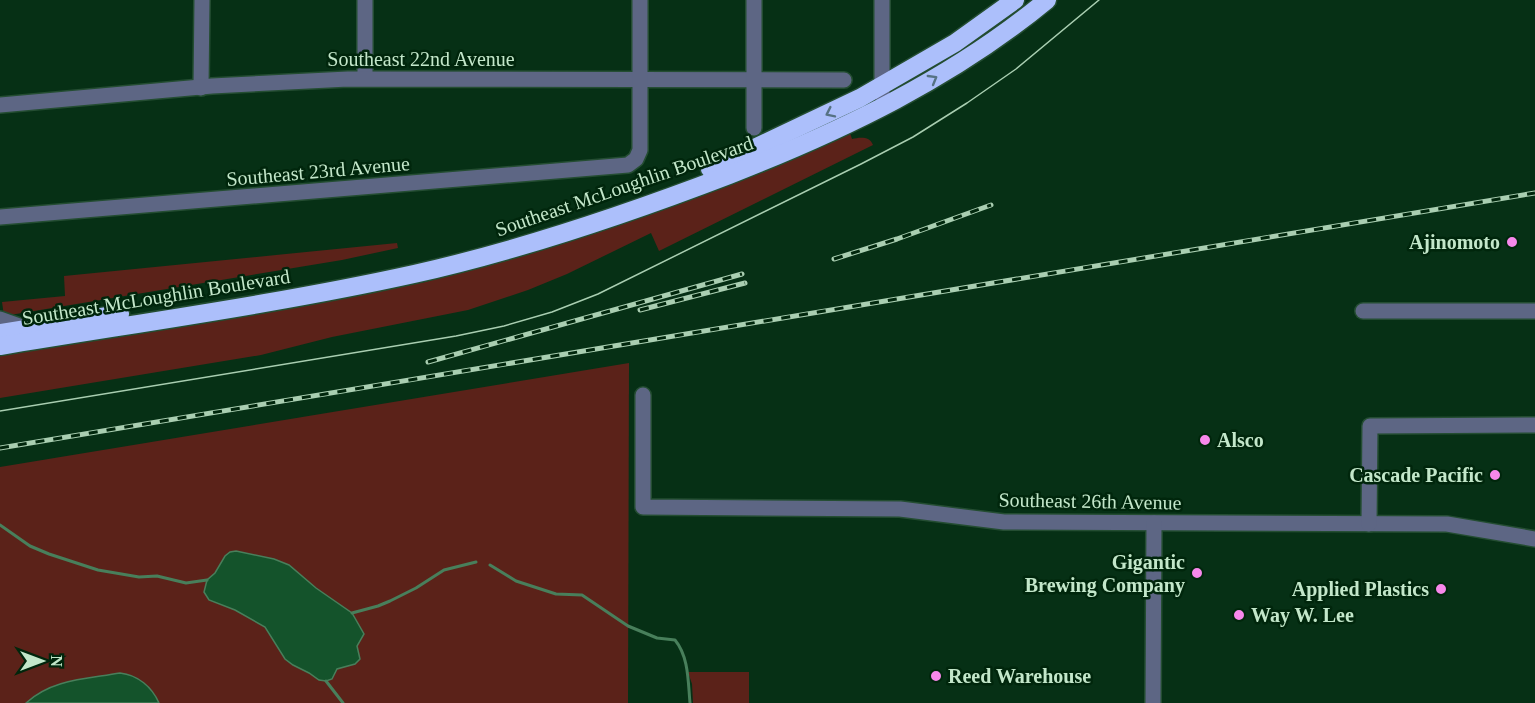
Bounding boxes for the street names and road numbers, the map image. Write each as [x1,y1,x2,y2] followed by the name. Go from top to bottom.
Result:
[327,48,515,70] street label: Southeast 22nd Avenue
[492,131,756,241] street label: Southeast McLoughlin Boulevard
[225,152,411,190] street label: Southeast 23rd Avenue
[20,265,292,330] street label: Southeast McLoughlin Boulevard
[998,488,1182,514] street label: Southeast 26th Avenue

